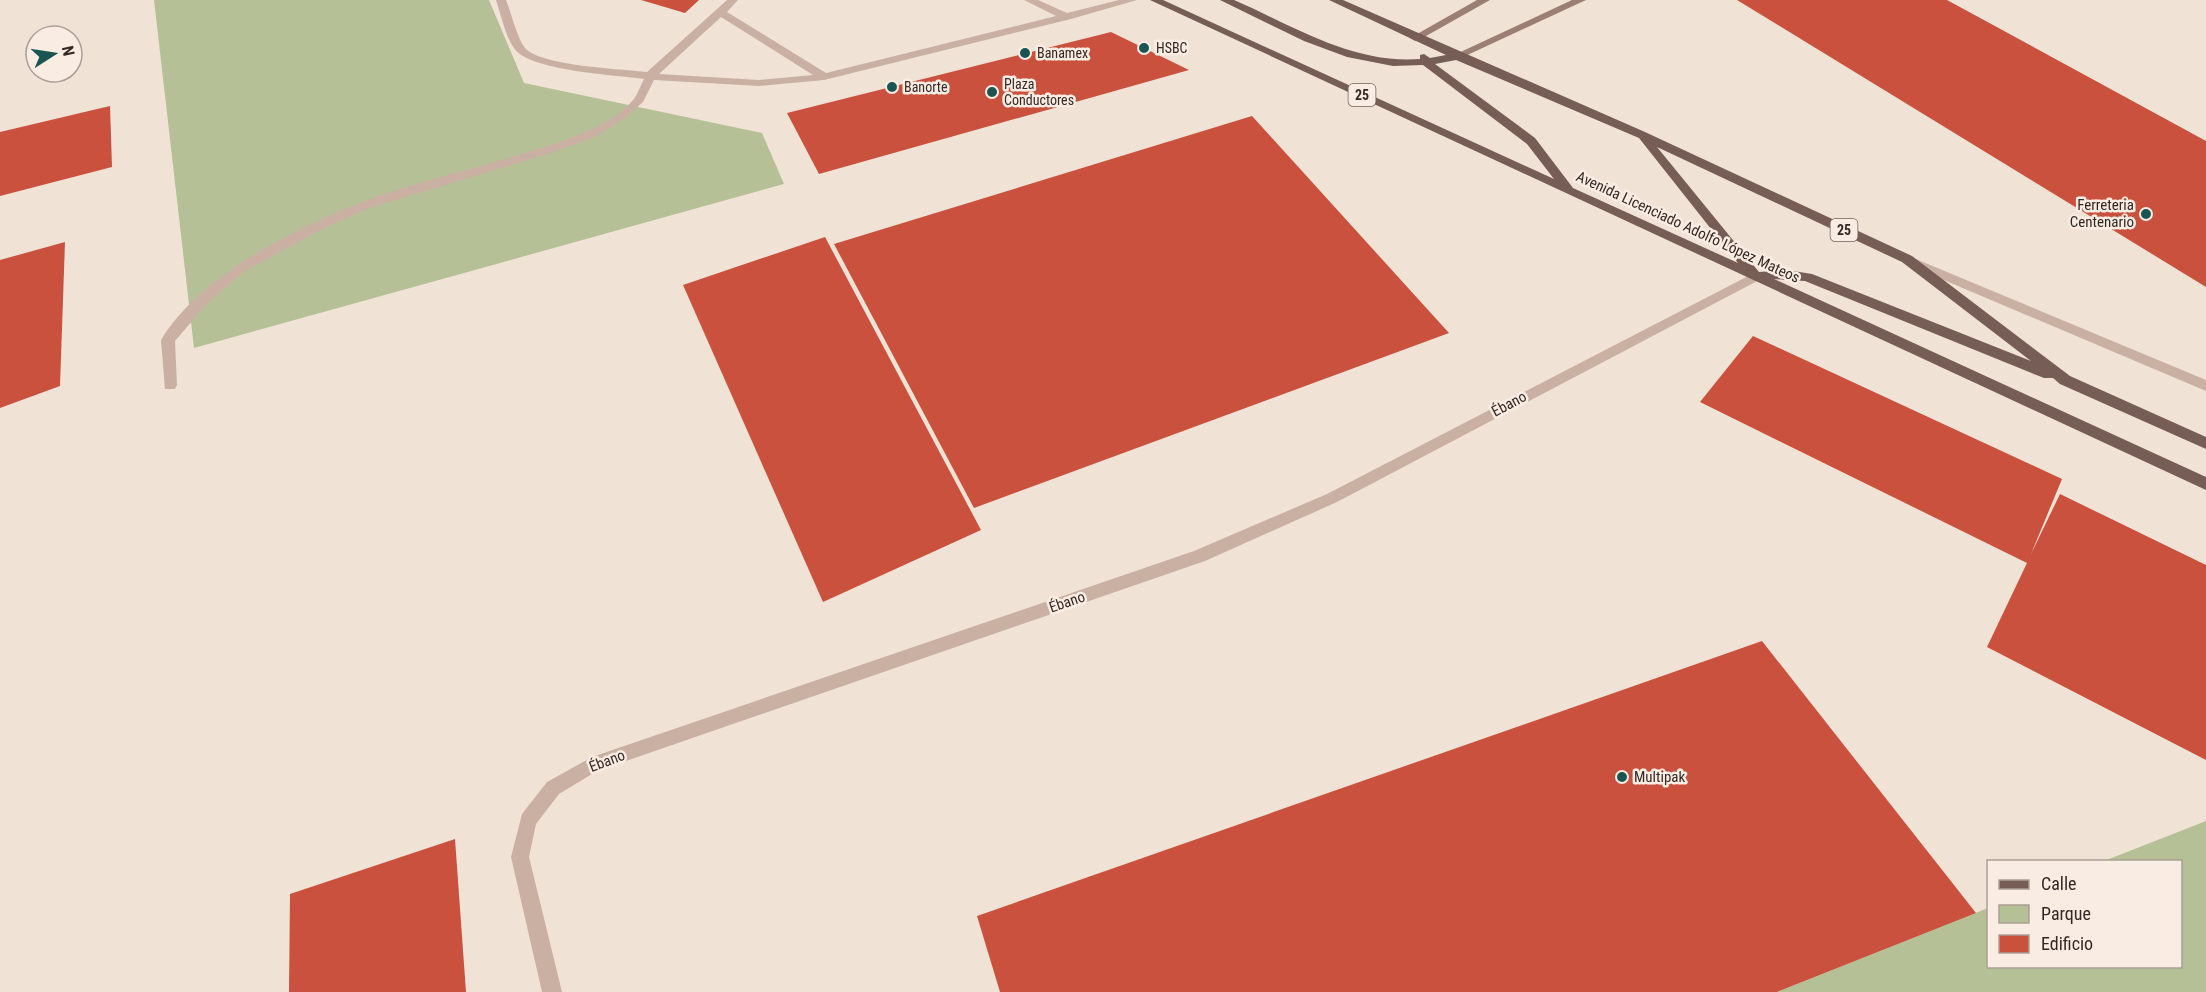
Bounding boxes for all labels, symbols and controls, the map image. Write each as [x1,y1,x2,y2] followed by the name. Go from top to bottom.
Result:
[24,24,84,84] north arrow
[1156,40,1188,56] place label: HSBC
[1137,41,1151,55] marker: HSBC
[58,44,78,58] text: N
[1037,45,1088,61] place label: Banamex
[1018,46,1032,60] marker: Banamex
[1004,76,1074,108] place label: Plaza Conductores
[904,79,948,95] place label: Banorte
[885,80,899,94] marker: Banorte
[1348,84,1376,106] road number: 25
[985,85,999,99] marker: Plaza Conductores
[1573,167,1803,287] street label: Avenida Licenciado Adolfo López Mateos
[2070,196,2134,231] place label: Ferreteria Centenario
[2139,207,2153,221] marker: Ferreteria Centenario
[1830,219,1858,241] road number: 25
[1489,387,1529,421] street label: Ébano
[1047,587,1087,617] street label: Ébano
[587,746,627,776] street label: Ébano
[1634,768,1685,786] place label: Multipak
[1615,770,1629,784] marker: Multipak
[1987,860,2182,968] legend
[2041,873,2077,894] text: Calle
[2041,903,2091,924] text: Parque
[2041,933,2093,954] text: Edificio

